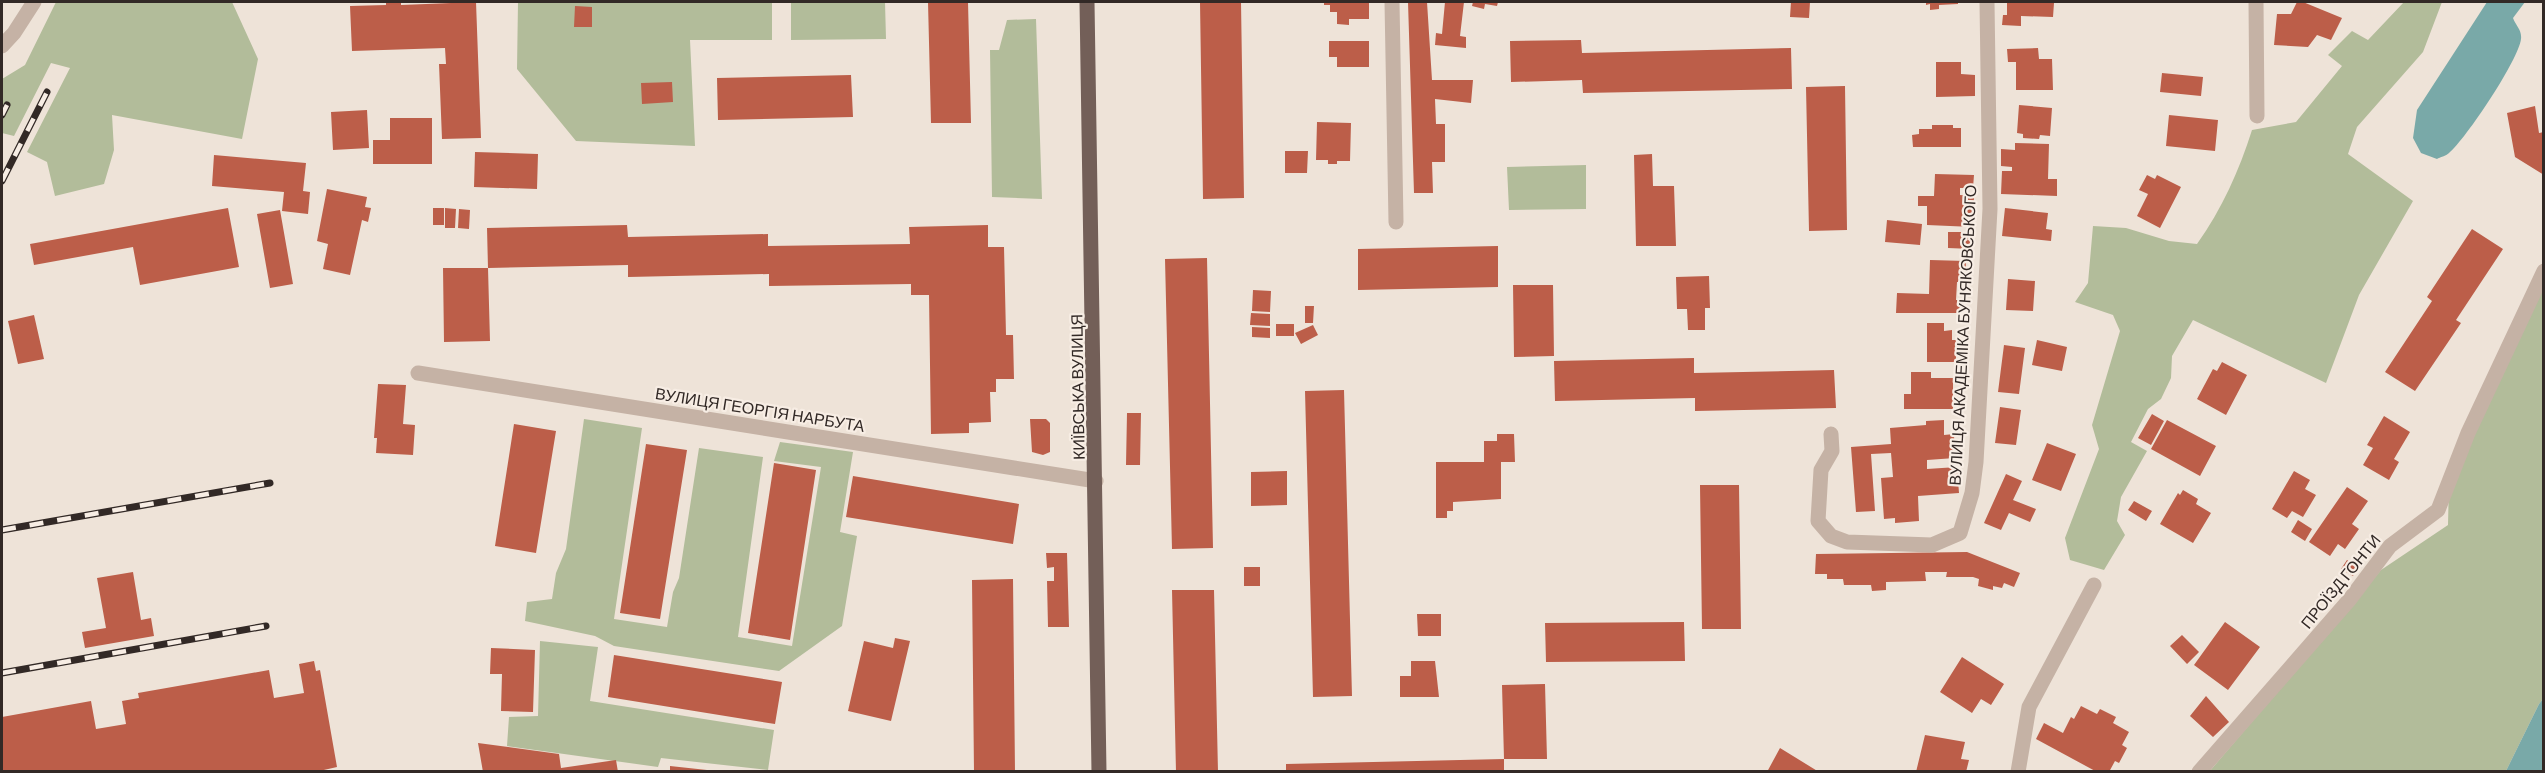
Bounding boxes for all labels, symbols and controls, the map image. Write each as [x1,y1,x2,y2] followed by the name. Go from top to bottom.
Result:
[1945,184,1979,486] street label: ВУЛИЦЯ АКАДЕМІКА БУНЯКОВСЬКОГО
[1066,314,1088,460] street label: КИЇВСЬКА ВУЛИЦЯ
[654,383,866,435] street label: ВУЛИЦЯ ГЕОРГІЯ НАРБУТА
[2296,530,2384,632] street label: ПРОЇЗД ГОНТИ

